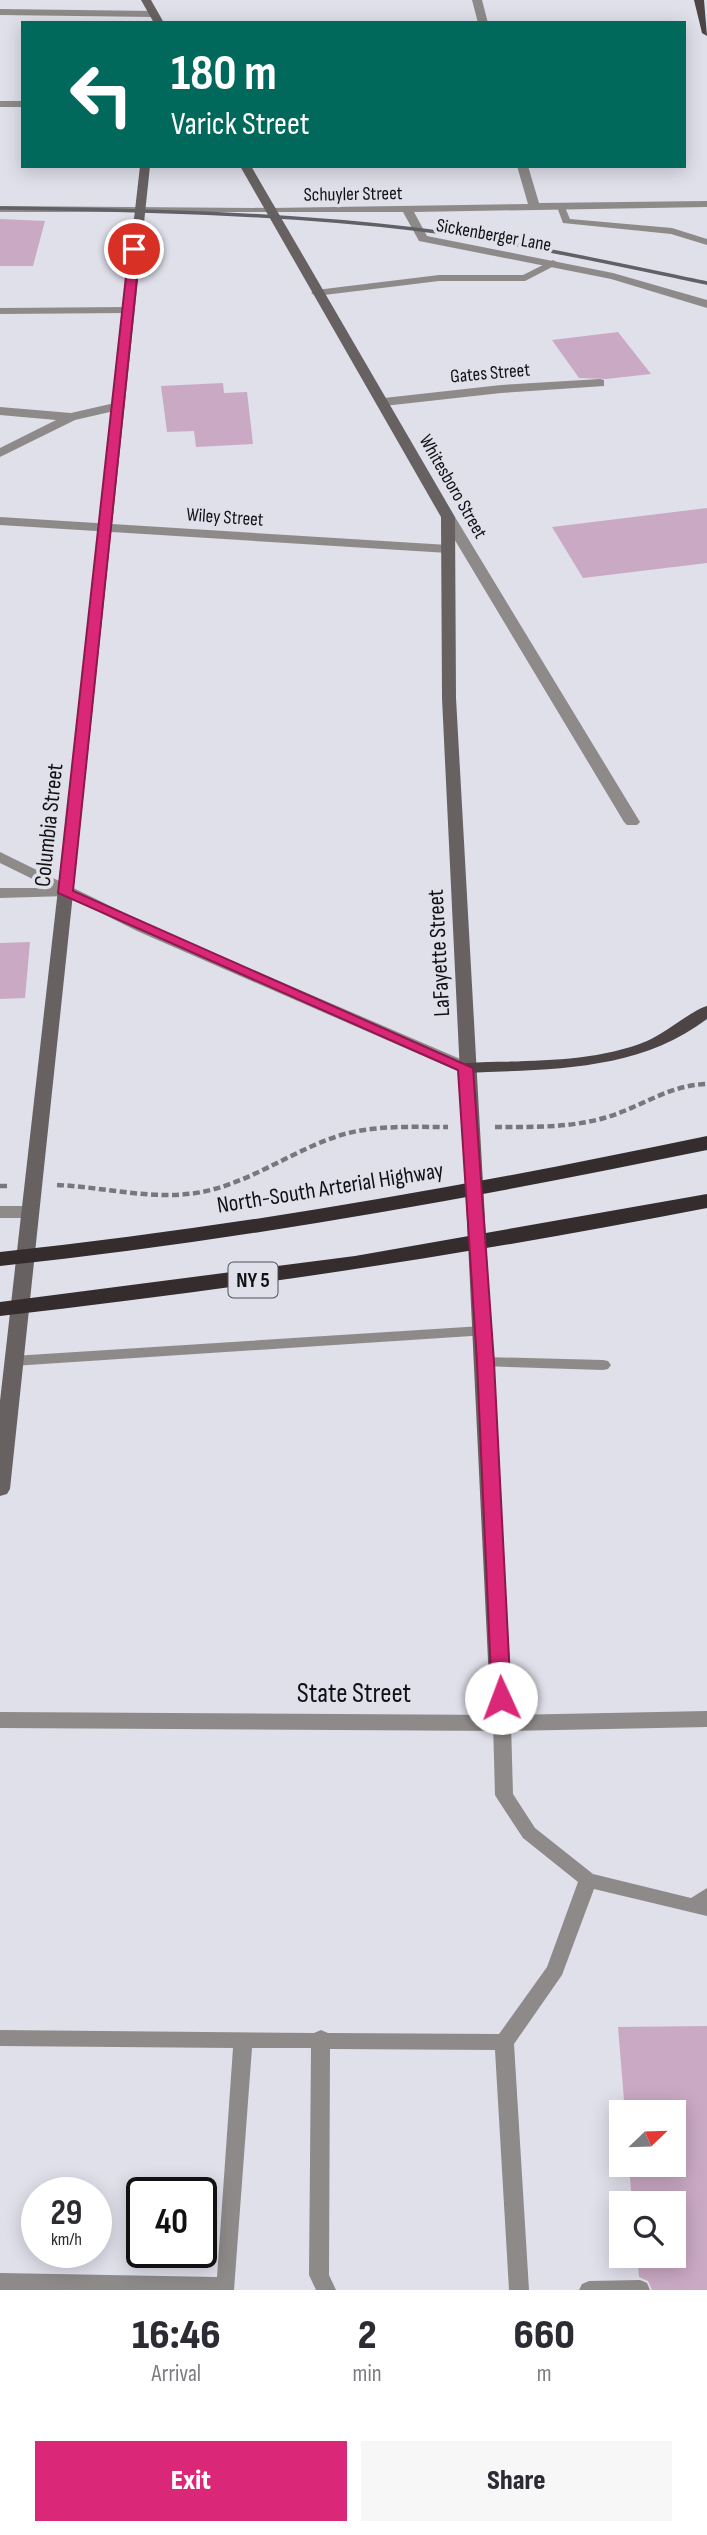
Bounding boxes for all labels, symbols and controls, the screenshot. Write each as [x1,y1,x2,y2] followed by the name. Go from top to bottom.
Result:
[171,45,277,104] text: 180 m
[56,49,147,140] icon: left
[171,105,310,144] text: Varick Street
[303,182,403,207] street label: Schuyler Street
[435,214,553,257] street label: Sickenberger Lane
[104,219,164,279] pin
[115,230,153,268] icon: arrive
[449,359,531,388] street label: Gates Street
[414,431,492,543] street label: Whitesboro Street
[185,503,264,532] street label: Wiley Street
[29,762,69,888] street label: Columbia Street
[422,889,456,1017] street label: LaFayette Street
[215,1156,445,1220] street label: North-South Arterial Highway
[229,1262,278,1298] road number: NY 5
[464,1661,538,1735] position arrow
[297,1677,411,1710] street label: State Street
[609,2100,686,2177] north arrow
[609,2100,686,2268] map controls
[126,2177,217,2268] speed limit sign: 40
[609,2191,686,2268] button: search
[51,2192,82,2235] text: 29
[51,2229,82,2250] text: km/h
[132,2310,221,2361] text: 16:46
[358,2310,376,2361] text: 2
[514,2310,575,2361] text: 660
[152,2360,201,2388] text: Arrival
[353,2360,382,2388] text: min
[537,2360,552,2388] text: m
[35,2441,347,2521] button: Exit
[361,2441,672,2521] button: Share

